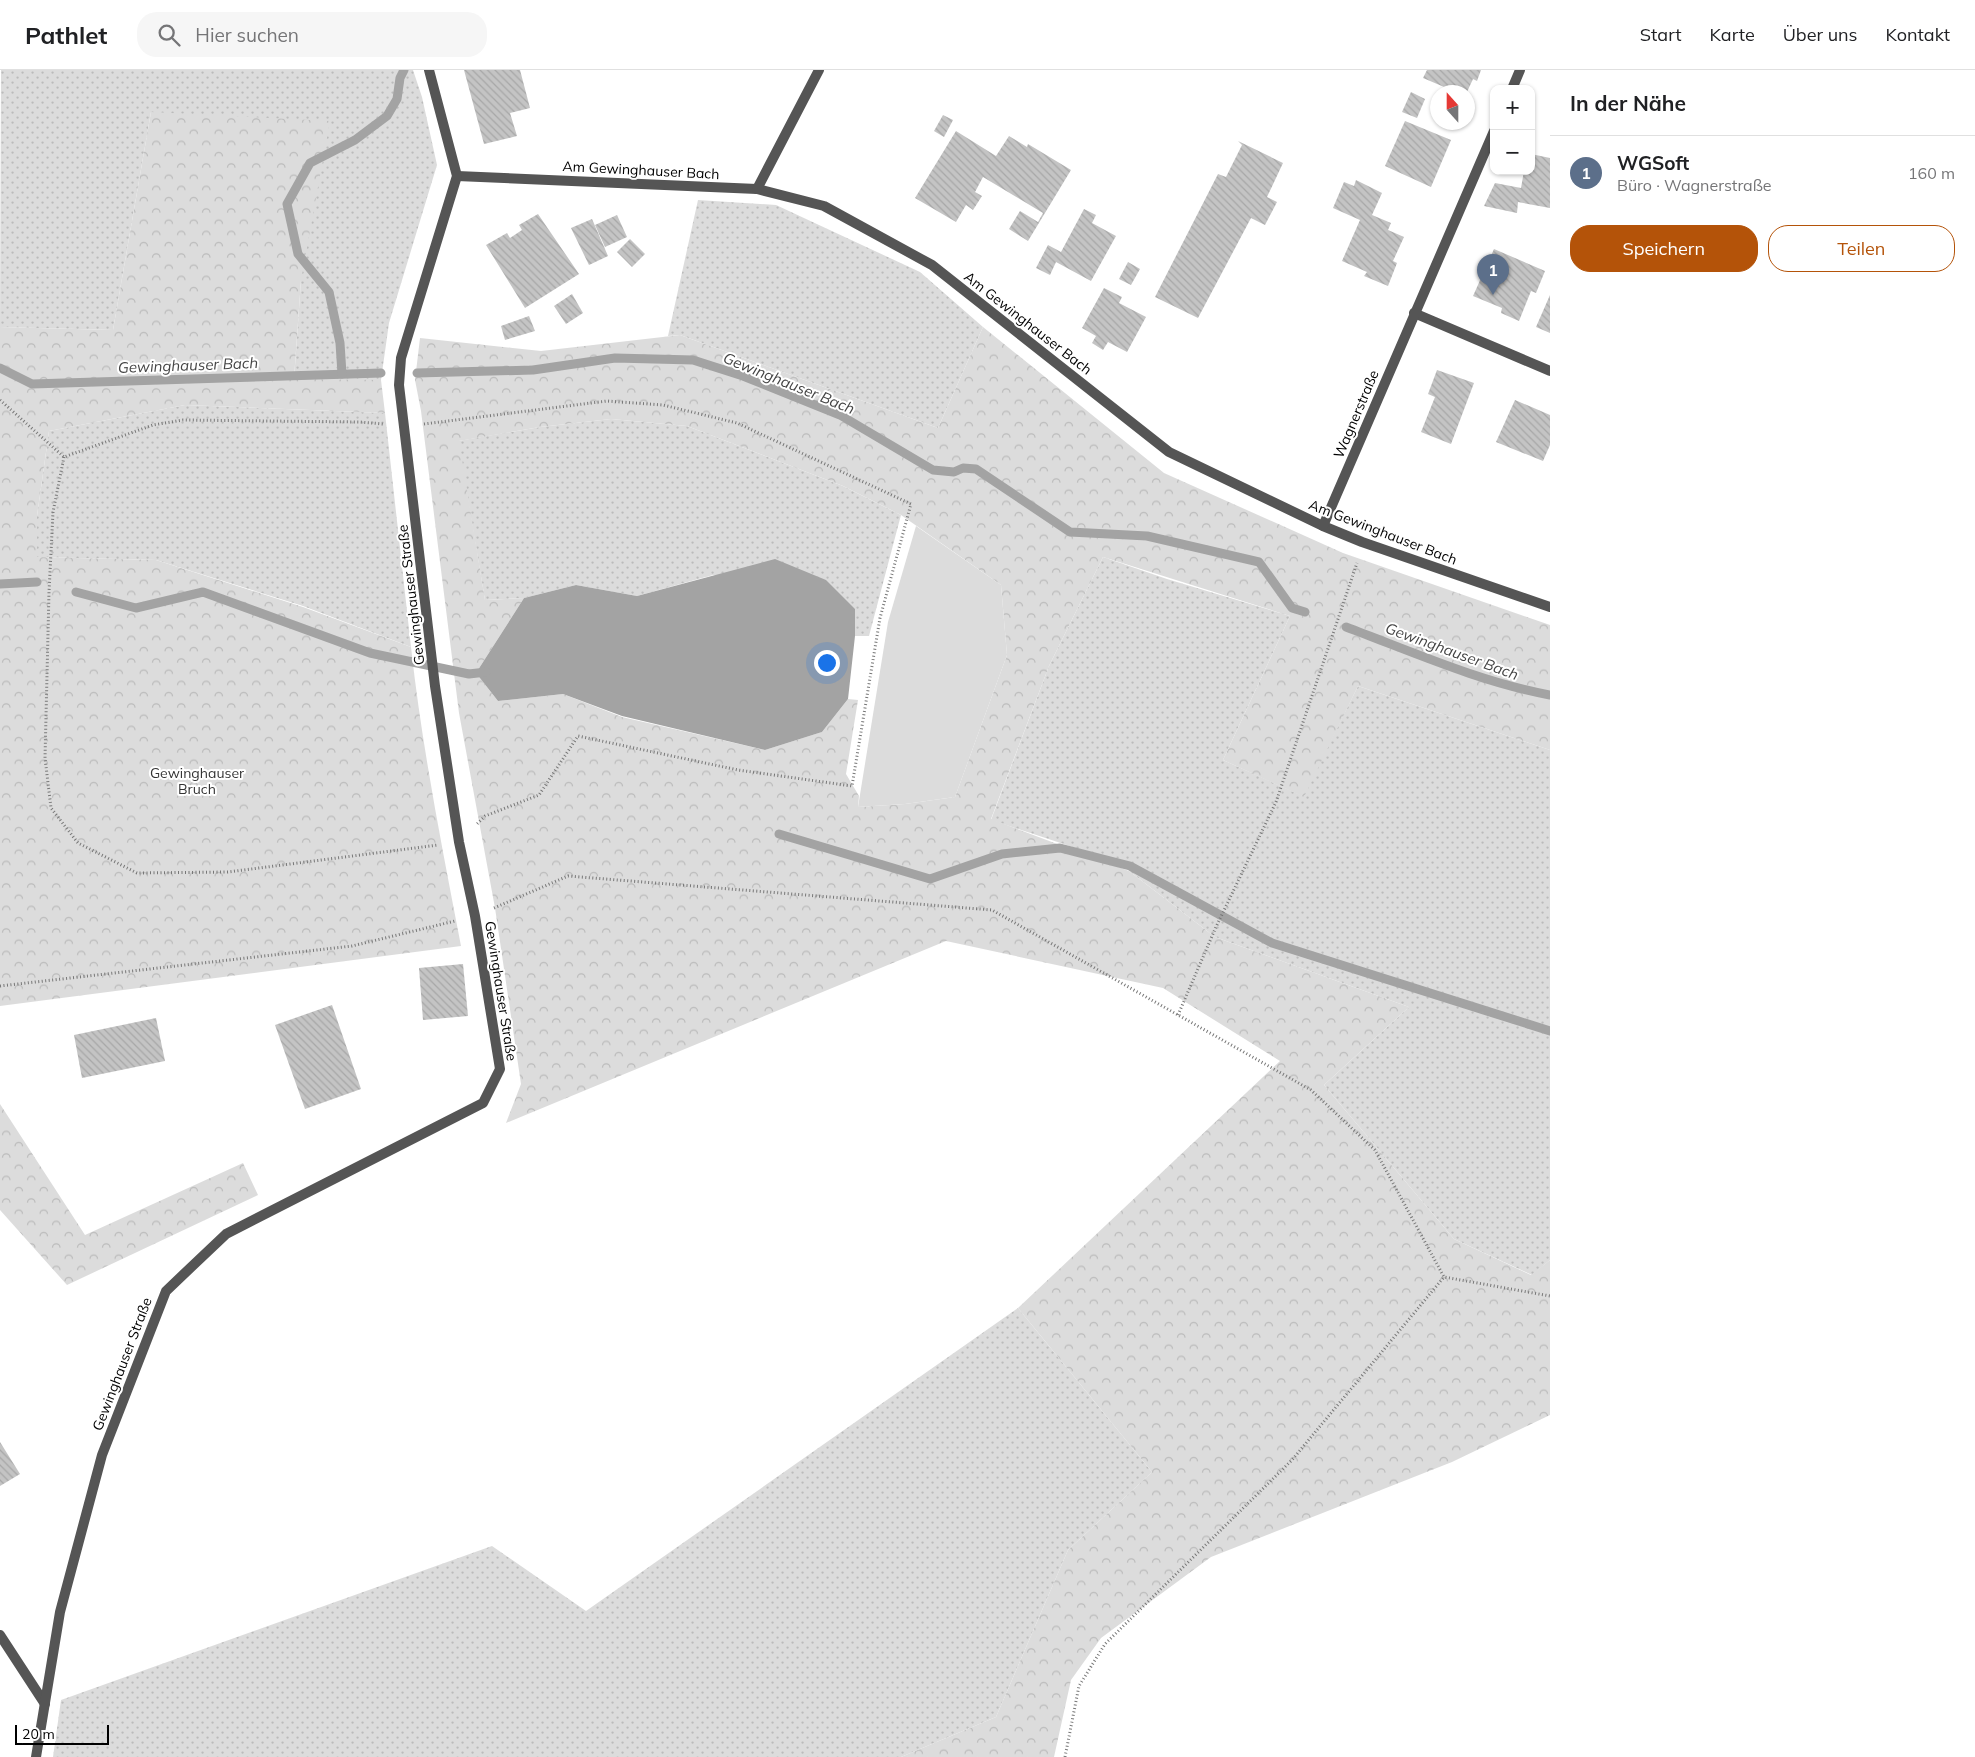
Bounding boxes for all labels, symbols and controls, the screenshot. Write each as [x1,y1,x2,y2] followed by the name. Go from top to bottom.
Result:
[137,12,487,57] search box
[25,20,107,50] text: Pathlet
[155,21,183,49] icon: search
[195,23,299,47] text: Hier suchen
[1640,23,1681,46] text: Start
[1709,23,1755,46] text: Karte
[1783,23,1858,46] text: Über uns
[1886,23,1950,46] text: Kontakt
[1430,85,1475,130] north arrow
[1490,85,1535,175] map controls
[1490,85,1535,130] button: +
[1570,90,1686,116] text: In der Nähe
[1490,130,1535,175] button: −
[1617,151,1689,175] text: WGSoft
[562,157,720,183] street label: Am Gewinghauser Bach
[1581,163,1591,183] text: 1
[1908,163,1955,183] text: 160 m
[1617,175,1772,195] text: Büro · Wagnerstraße
[1570,225,1758,272] button: Speichern
[1768,225,1955,272] button: Teilen
[1477,254,1509,295] pin: 1
[961,268,1095,378] street label: Am Gewinghauser Bach
[720,348,858,418] water label: Gewinghauser Bach
[118,353,259,377] water label: Gewinghauser Bach
[1329,367,1383,461] street label: Wagnerstraße
[1306,495,1460,569] street label: Am Gewinghauser Bach
[393,524,429,666] street label: Gewinghauser Straße
[1383,618,1521,684] water label: Gewinghauser Bach
[814,650,840,676] your location
[150,764,245,798] park label: Gewinghauser Bruch
[481,920,521,1062] street label: Gewinghauser Straße
[88,1295,156,1433] street label: Gewinghauser Straße
[15,1722,109,1745] scale bar
[22,1725,55,1743] text: 20 m

